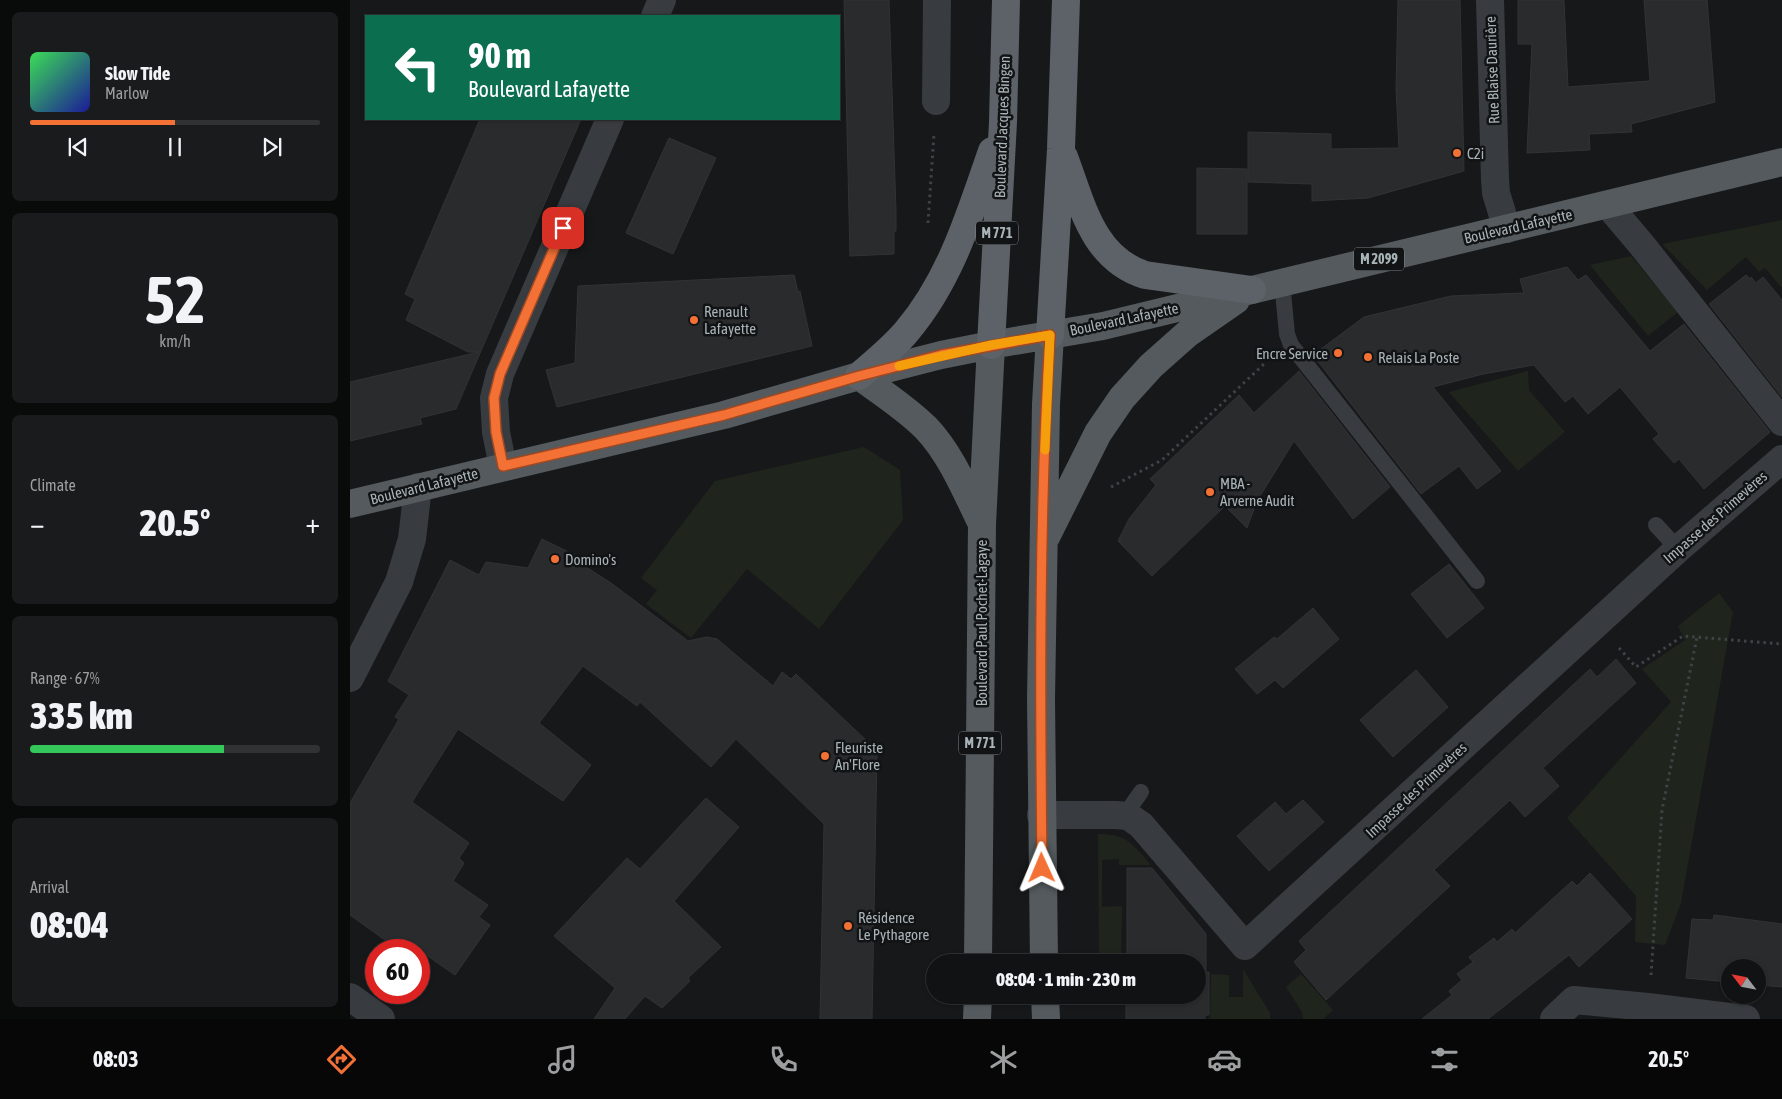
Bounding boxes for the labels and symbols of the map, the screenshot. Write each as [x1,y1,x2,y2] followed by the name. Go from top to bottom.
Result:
[1482,16,1502,124] street label: Rue Blaise Daurière
[991,56,1013,198] street label: Boulevard Jacques Bingen
[1467,145,1484,162] place label: C2i
[1451,147,1463,159] marker: C2i
[1462,205,1574,247] street label: Boulevard Lafayette
[542,207,584,249] pin
[976,222,1018,244] road number: M 771
[1354,248,1404,270] road number: M 2099
[1068,299,1180,339] street label: Boulevard Lafayette
[704,303,756,337] place label: Renault Lafayette
[688,314,700,326] marker: Renault Lafayette
[1256,345,1328,362] place label: Encre Service
[1332,347,1344,359] marker: Encre Service
[1378,349,1460,366] place label: Relais La Poste
[1362,351,1374,363] marker: Relais La Poste
[368,464,480,508] street label: Boulevard Lafayette
[1660,467,1770,567] street label: Impasse des Primevères
[1220,475,1295,509] place label: MBA - Arverne Audit
[1204,486,1216,498] marker: MBA - Arverne Audit
[973,540,990,706] street label: Boulevard Paul Pochet-Lagaye
[565,551,616,568] place label: Domino's
[549,553,561,565] marker: Domino's
[959,731,1001,754] road number: M 771
[835,739,883,773] place label: Fleuriste An'Flore
[1362,739,1470,841] street label: Impasse des Primevères
[819,750,831,762] marker: Fleuriste An'Flore
[1015,841,1067,893] position arrow
[858,909,929,943] place label: Résidence Le Pythagore
[842,920,854,932] marker: Résidence Le Pythagore
[365,939,430,1004] speed limit sign: 60
[1721,959,1766,1004] north arrow

